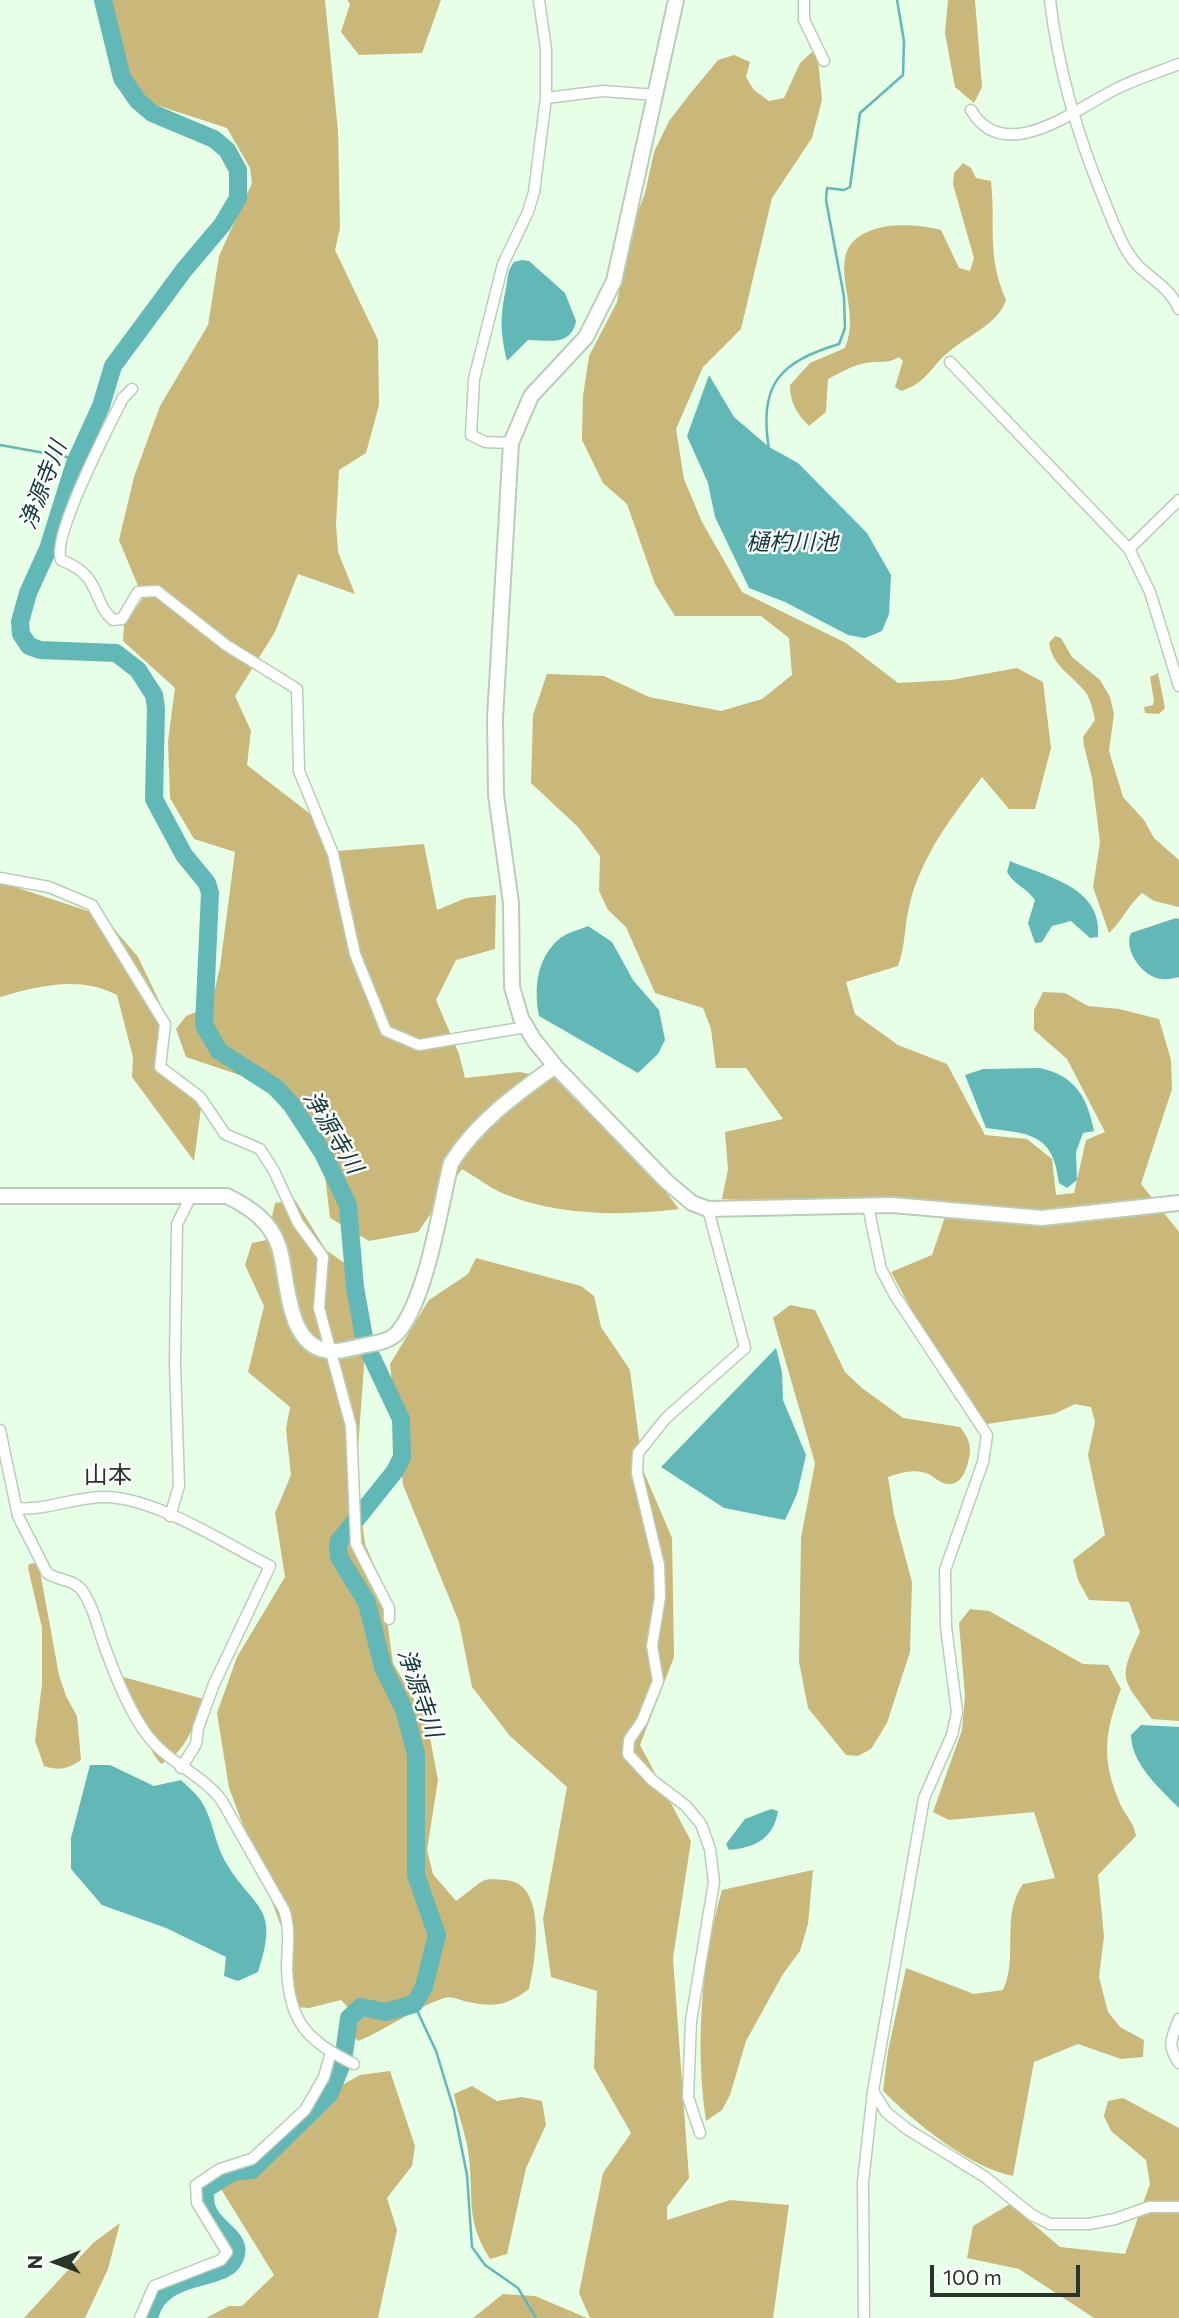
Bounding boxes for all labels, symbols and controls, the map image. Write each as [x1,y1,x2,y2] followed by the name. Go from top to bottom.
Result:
[14,437,72,533] water label: 浄源寺川
[746,528,838,556] water label: 樋杓川池
[297,1085,369,1179] water label: 浄源寺川
[84,1461,132,1489] district label: 山本
[392,1645,448,1741] water label: 浄源寺川
[21,2227,91,2297] north arrow
[934,2252,1084,2296] scale bar
[23,2255,46,2269] text: N
[943,2264,1002,2289] text: 100 m

